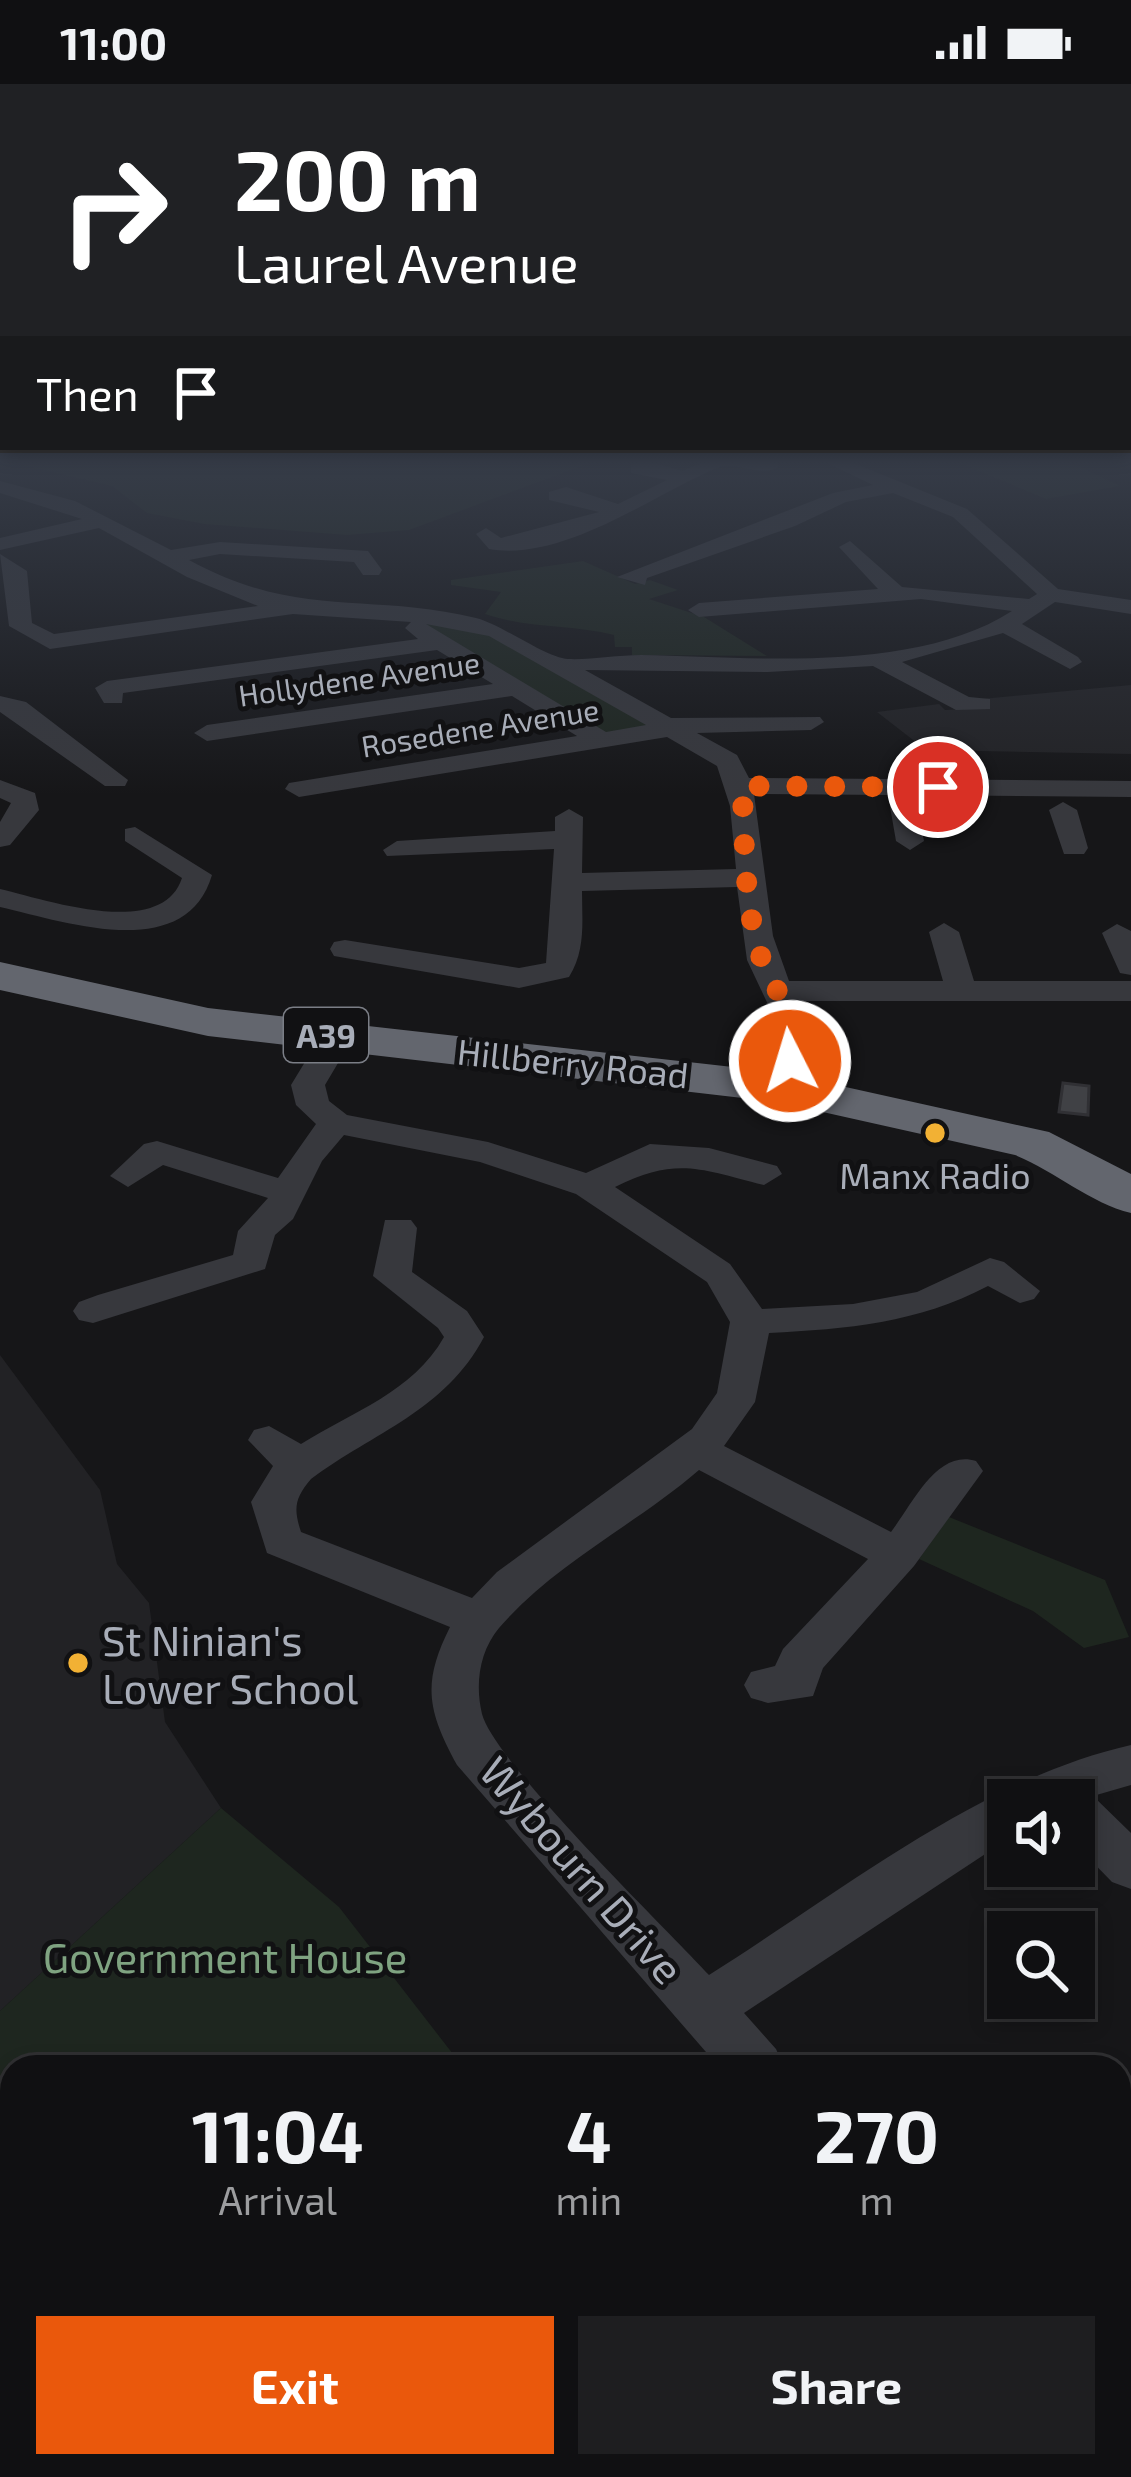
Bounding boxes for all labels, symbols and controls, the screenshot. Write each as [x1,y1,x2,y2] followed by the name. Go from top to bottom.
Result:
[60,15,167,69] text: 11:00
[234,127,481,228] text: 200 m
[36,132,192,288] icon: right
[234,229,579,294] text: Laurel Avenue
[163,360,229,426] icon: arrive
[36,366,139,420] text: Then
[236,643,482,713] street label: Hollydene Avenue
[359,690,601,764] street label: Rosedene Avenue
[887,736,989,838] pin
[905,754,971,820] icon: arrive
[727,998,853,1124] position arrow
[284,1008,368,1062] road number: A39
[455,1028,691,1096] street label: Hillberry Road
[922,1120,948,1146] marker: Manx Radio
[839,1153,1031,1196] place label: Manx Radio
[102,1614,359,1712] place label: St Ninian's Lower School
[65,1650,91,1676] marker: St Ninian's Lower School
[471,1745,695,1993] street label: Wybourn Drive
[987,1779,1095,2019] map controls
[987,1779,1095,1887] button: sound
[987,1911,1095,2019] button: search
[43,1931,407,1981] park label: Government House
[192,2091,364,2177] text: 11:04
[566,2091,612,2177] text: 4
[814,2091,939,2177] text: 270
[218,2176,337,2223] text: Arrival
[556,2176,622,2223] text: min
[859,2176,894,2223] text: m
[36,2316,554,2454] button: Exit
[578,2316,1095,2454] button: Share

